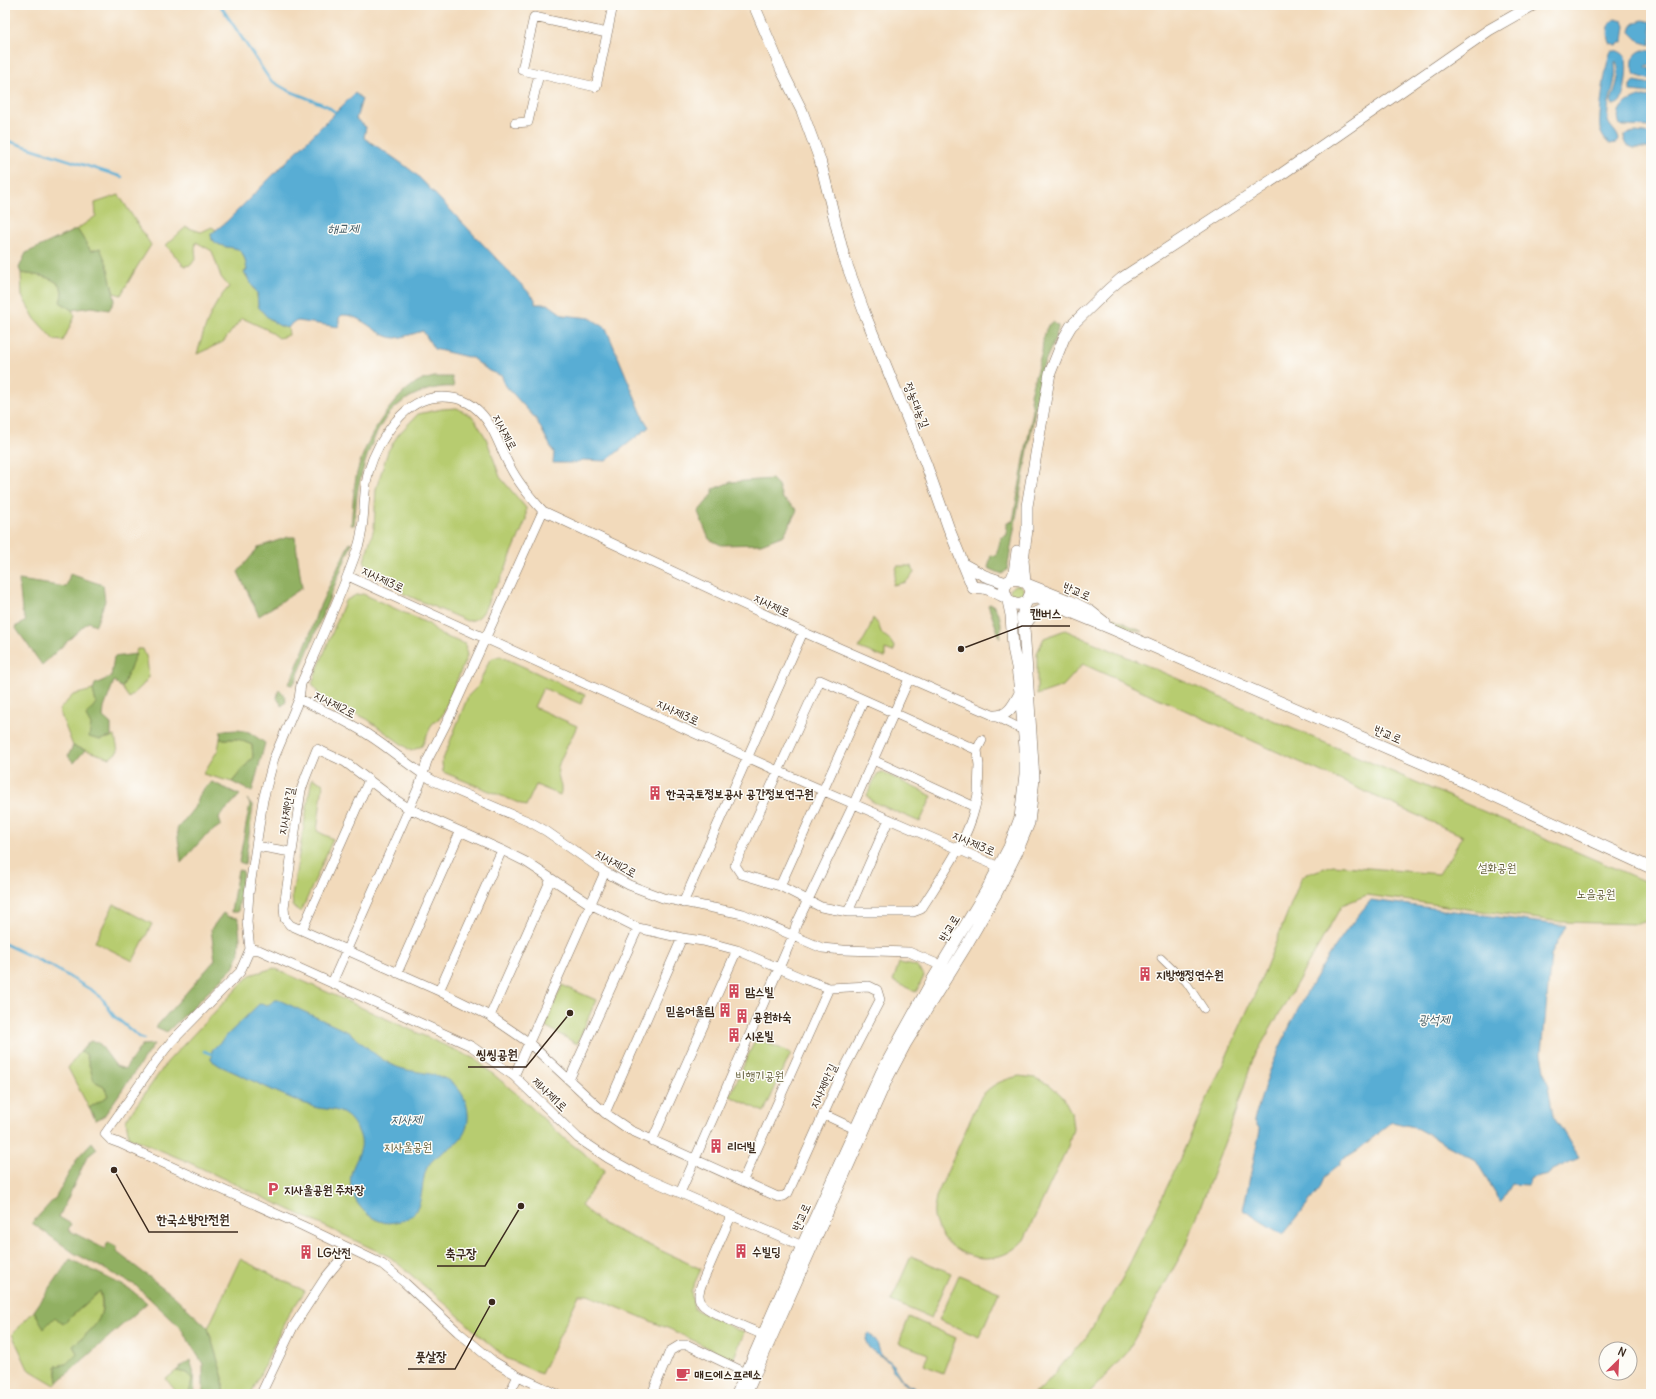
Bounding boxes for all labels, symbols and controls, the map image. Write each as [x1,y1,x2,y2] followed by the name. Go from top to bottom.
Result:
[327,220,361,237] water label: 해교제
[901,380,933,431] street label: 정농대농길
[489,411,521,453] street label: 지사제로
[359,563,407,595] street label: 지사제3로
[1061,578,1093,604] street label: 반교로
[751,590,793,620] street label: 지사제로
[1022,601,1070,626] callout: 캔버스
[1030,605,1062,622] text: 캔버스
[311,687,359,721] street label: 지사제2로
[654,696,702,728] street label: 지사제3로
[1372,721,1404,747] street label: 반교로
[647,785,663,801] building icon: 한국국토정보공사 공간정보연구원
[274,786,298,836] street label: 지사제안길
[665,786,814,801] place label: 한국국토정보공사 공간정보연구원
[950,827,998,859] street label: 지사제3로
[593,845,639,881] street label: 지사제2로
[1478,860,1516,875] park label: 설화공원
[1577,886,1615,901] park label: 노을공원
[935,912,963,944] street label: 반교로
[1137,966,1153,982] building icon: 지방행정연수원
[1156,967,1224,982] place label: 지방행정연수원
[726,983,742,999] building icon: 맘스빌
[745,984,774,999] place label: 맘스빌
[717,1002,733,1018] building icon: 믿음어울림
[666,1003,714,1018] place label: 믿음어울림
[734,1008,750,1024] building icon: 공원하숙
[753,1009,792,1024] place label: 공원하숙
[1418,1011,1452,1028] water label: 광석제
[726,1027,742,1043] building icon: 시온빌
[745,1028,774,1043] place label: 시온빌
[468,1042,526,1067] callout: 씽씽공원
[476,1046,518,1063] text: 씽씽공원
[806,1061,840,1111] street label: 지사제안길
[736,1068,784,1083] park label: 비행기공원
[529,1074,571,1114] street label: 제사제1로
[390,1111,424,1128] water label: 지사제
[708,1138,724,1154] building icon: 리더빌
[384,1139,432,1154] park label: 지사울공원
[727,1139,756,1154] place label: 리더빌
[265,1181,281,1197] parking icon: 지사울공원 주차장
[284,1182,364,1197] place label: 지사울공원 주차장
[788,1201,814,1233] street label: 반교로
[149,1207,238,1232] callout: 한국소방안전원
[155,1211,230,1228] text: 한국소방안전원
[437,1241,485,1266] callout: 축구장
[733,1243,749,1259] building icon: 수빌딩
[298,1244,314,1260] building icon: LG산전
[752,1244,781,1259] place label: 수빌딩
[317,1245,351,1260] place label: LG산전
[445,1245,477,1262] text: 축구장
[1598,1341,1638,1381] north arrow
[408,1344,455,1369] callout: 풋살장
[1616,1344,1628,1360] text: N
[415,1348,447,1365] text: 풋살장
[675,1366,691,1382] cafe icon: 매드에스프레소
[694,1367,762,1382] place label: 매드에스프레소

